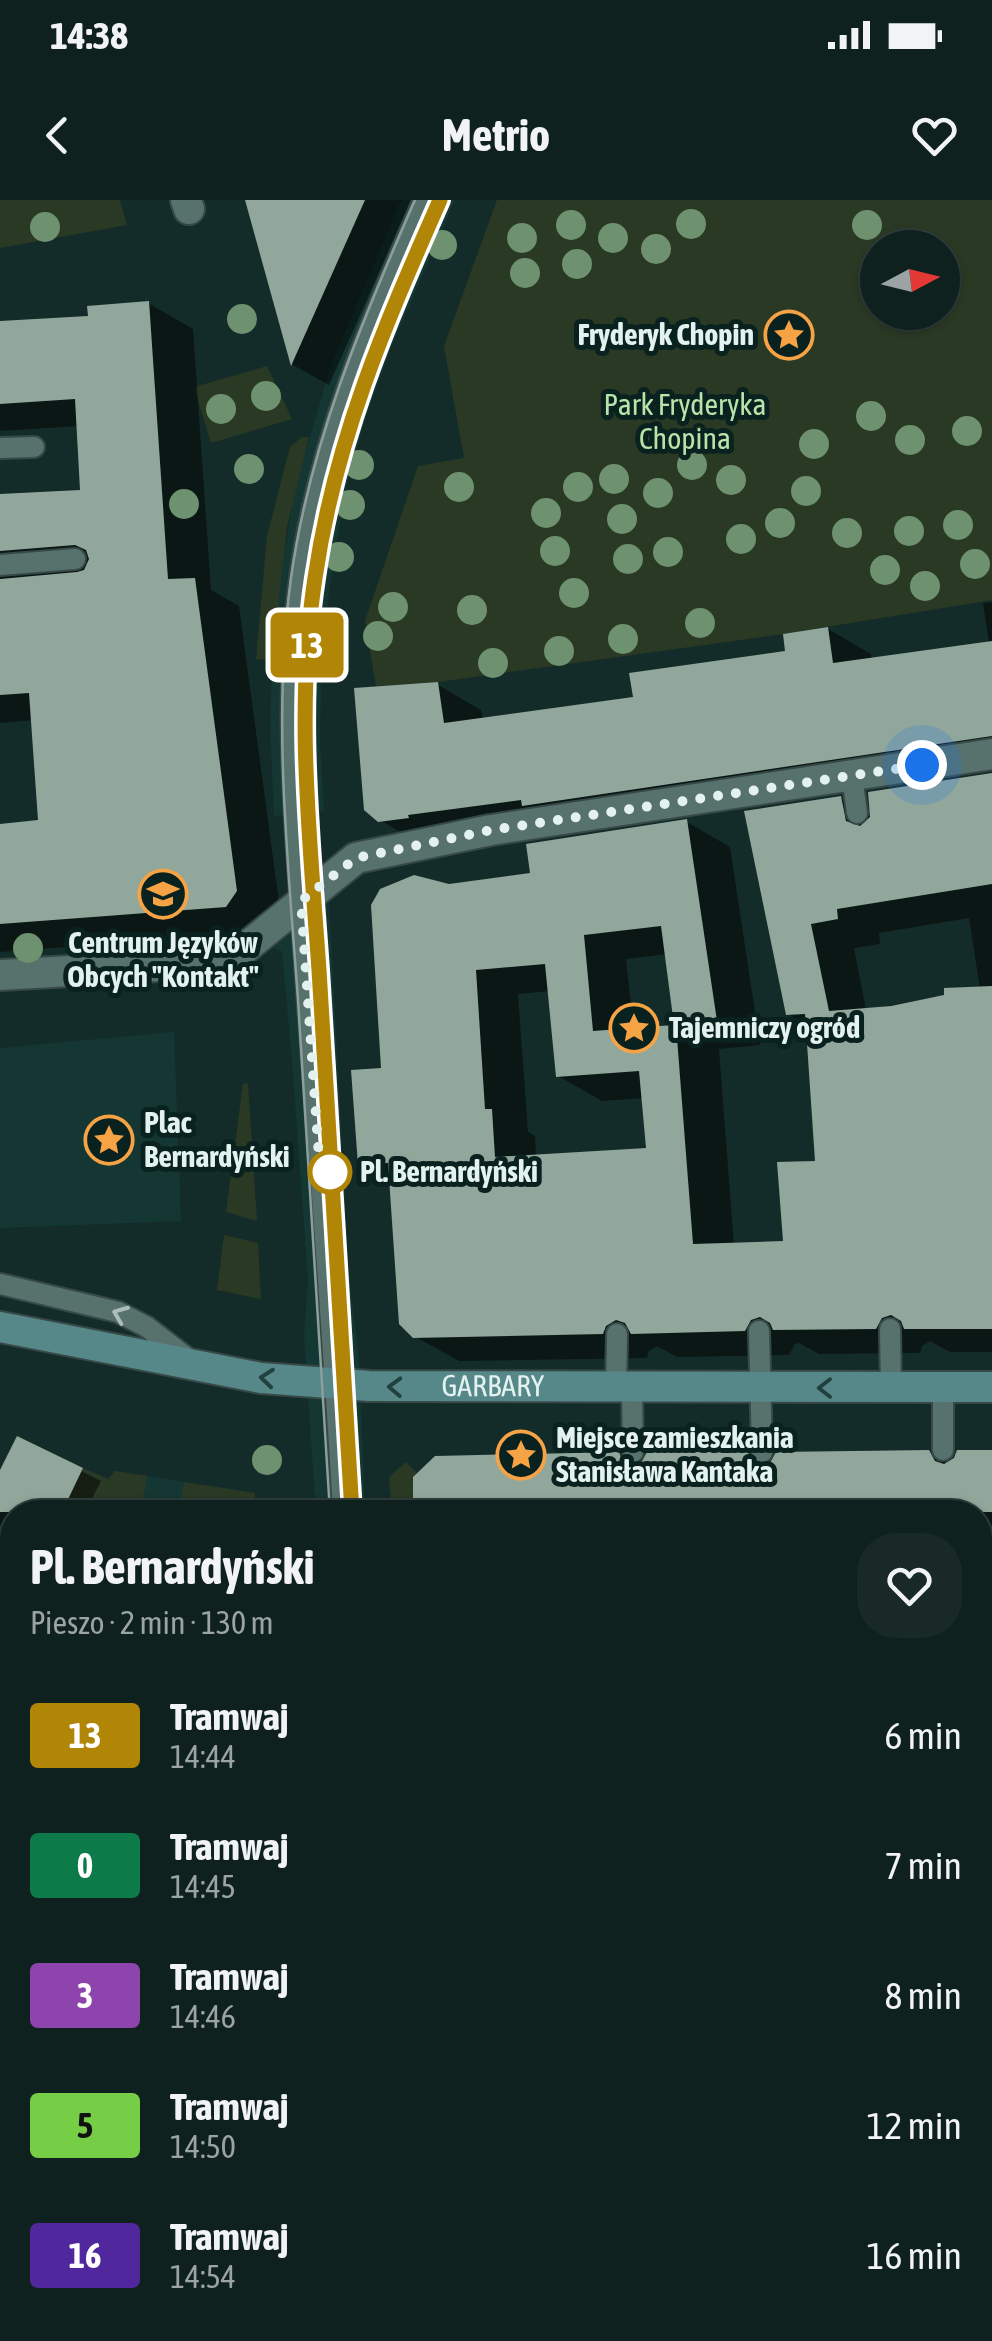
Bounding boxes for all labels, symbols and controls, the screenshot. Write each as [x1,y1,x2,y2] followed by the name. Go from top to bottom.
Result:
[50,14,128,57] text: 14:38
[30,108,85,163] icon: back
[907,108,962,163] icon: heart
[442,109,550,161] text: Metrio
[860,230,960,330] north arrow
[860,230,960,330] map controls
[763,309,815,361] place icon: Fryderyk Chopin
[577,317,754,351] place label: Fryderyk Chopin
[604,387,766,455] park label: Park Fryderyka Chopina
[262,612,352,678] line badge: 13
[291,625,323,665] text: 13
[897,740,947,790] your location
[137,868,189,920] school or university icon: Centrum Języków Obcych "Kontakt"
[67,925,259,993] place label: Centrum Języków Obcych "Kontakt"
[608,1002,660,1054] place icon: Tajemniczy ogród
[669,1010,860,1044] place label: Tajemniczy ogród
[144,1105,290,1173] place label: Plac Bernardyński
[83,1114,135,1166] place icon: Plac Bernardyński
[309,1151,351,1193] marker: Pl. Bernardyński
[360,1154,538,1188] place label: Pl. Bernardyński
[113,1306,131,1326] one-way arrow
[259,1367,275,1389] one-way arrow
[441,1368,545,1402] street label: GARBARY
[386,1377,402,1398] one-way arrow
[816,1377,832,1399] one-way arrow
[556,1420,794,1488] place label: Miejsce zamieszkania Stanisława Kantaka
[495,1429,547,1481] place icon: Miejsce zamieszkania Stanisława Kantaka
[857,1533,962,1638] button: heart
[30,1539,315,1594] text: Pl. Bernardyński
[30,1604,274,1641] text: Pieszo · 2 min · 130 m
[170,1695,289,1738] text: Tramwaj
[884,1714,962,1757] text: 6 min
[69,1715,101,1755] text: 13
[170,1738,236,1775] text: 14:44
[170,1825,289,1868] text: Tramwaj
[884,1844,962,1887] text: 7 min
[77,1845,93,1885] text: 0
[170,1868,236,1905] text: 14:45
[170,1955,289,1998] text: Tramwaj
[884,1974,962,2017] text: 8 min
[77,1975,93,2015] text: 3
[170,1998,236,2035] text: 14:46
[170,2085,289,2128] text: Tramwaj
[867,2104,962,2147] text: 12 min
[77,2105,93,2145] text: 5
[170,2128,236,2165] text: 14:50
[170,2215,289,2258] text: Tramwaj
[867,2234,962,2277] text: 16 min
[69,2235,101,2275] text: 16
[170,2258,236,2295] text: 14:54

